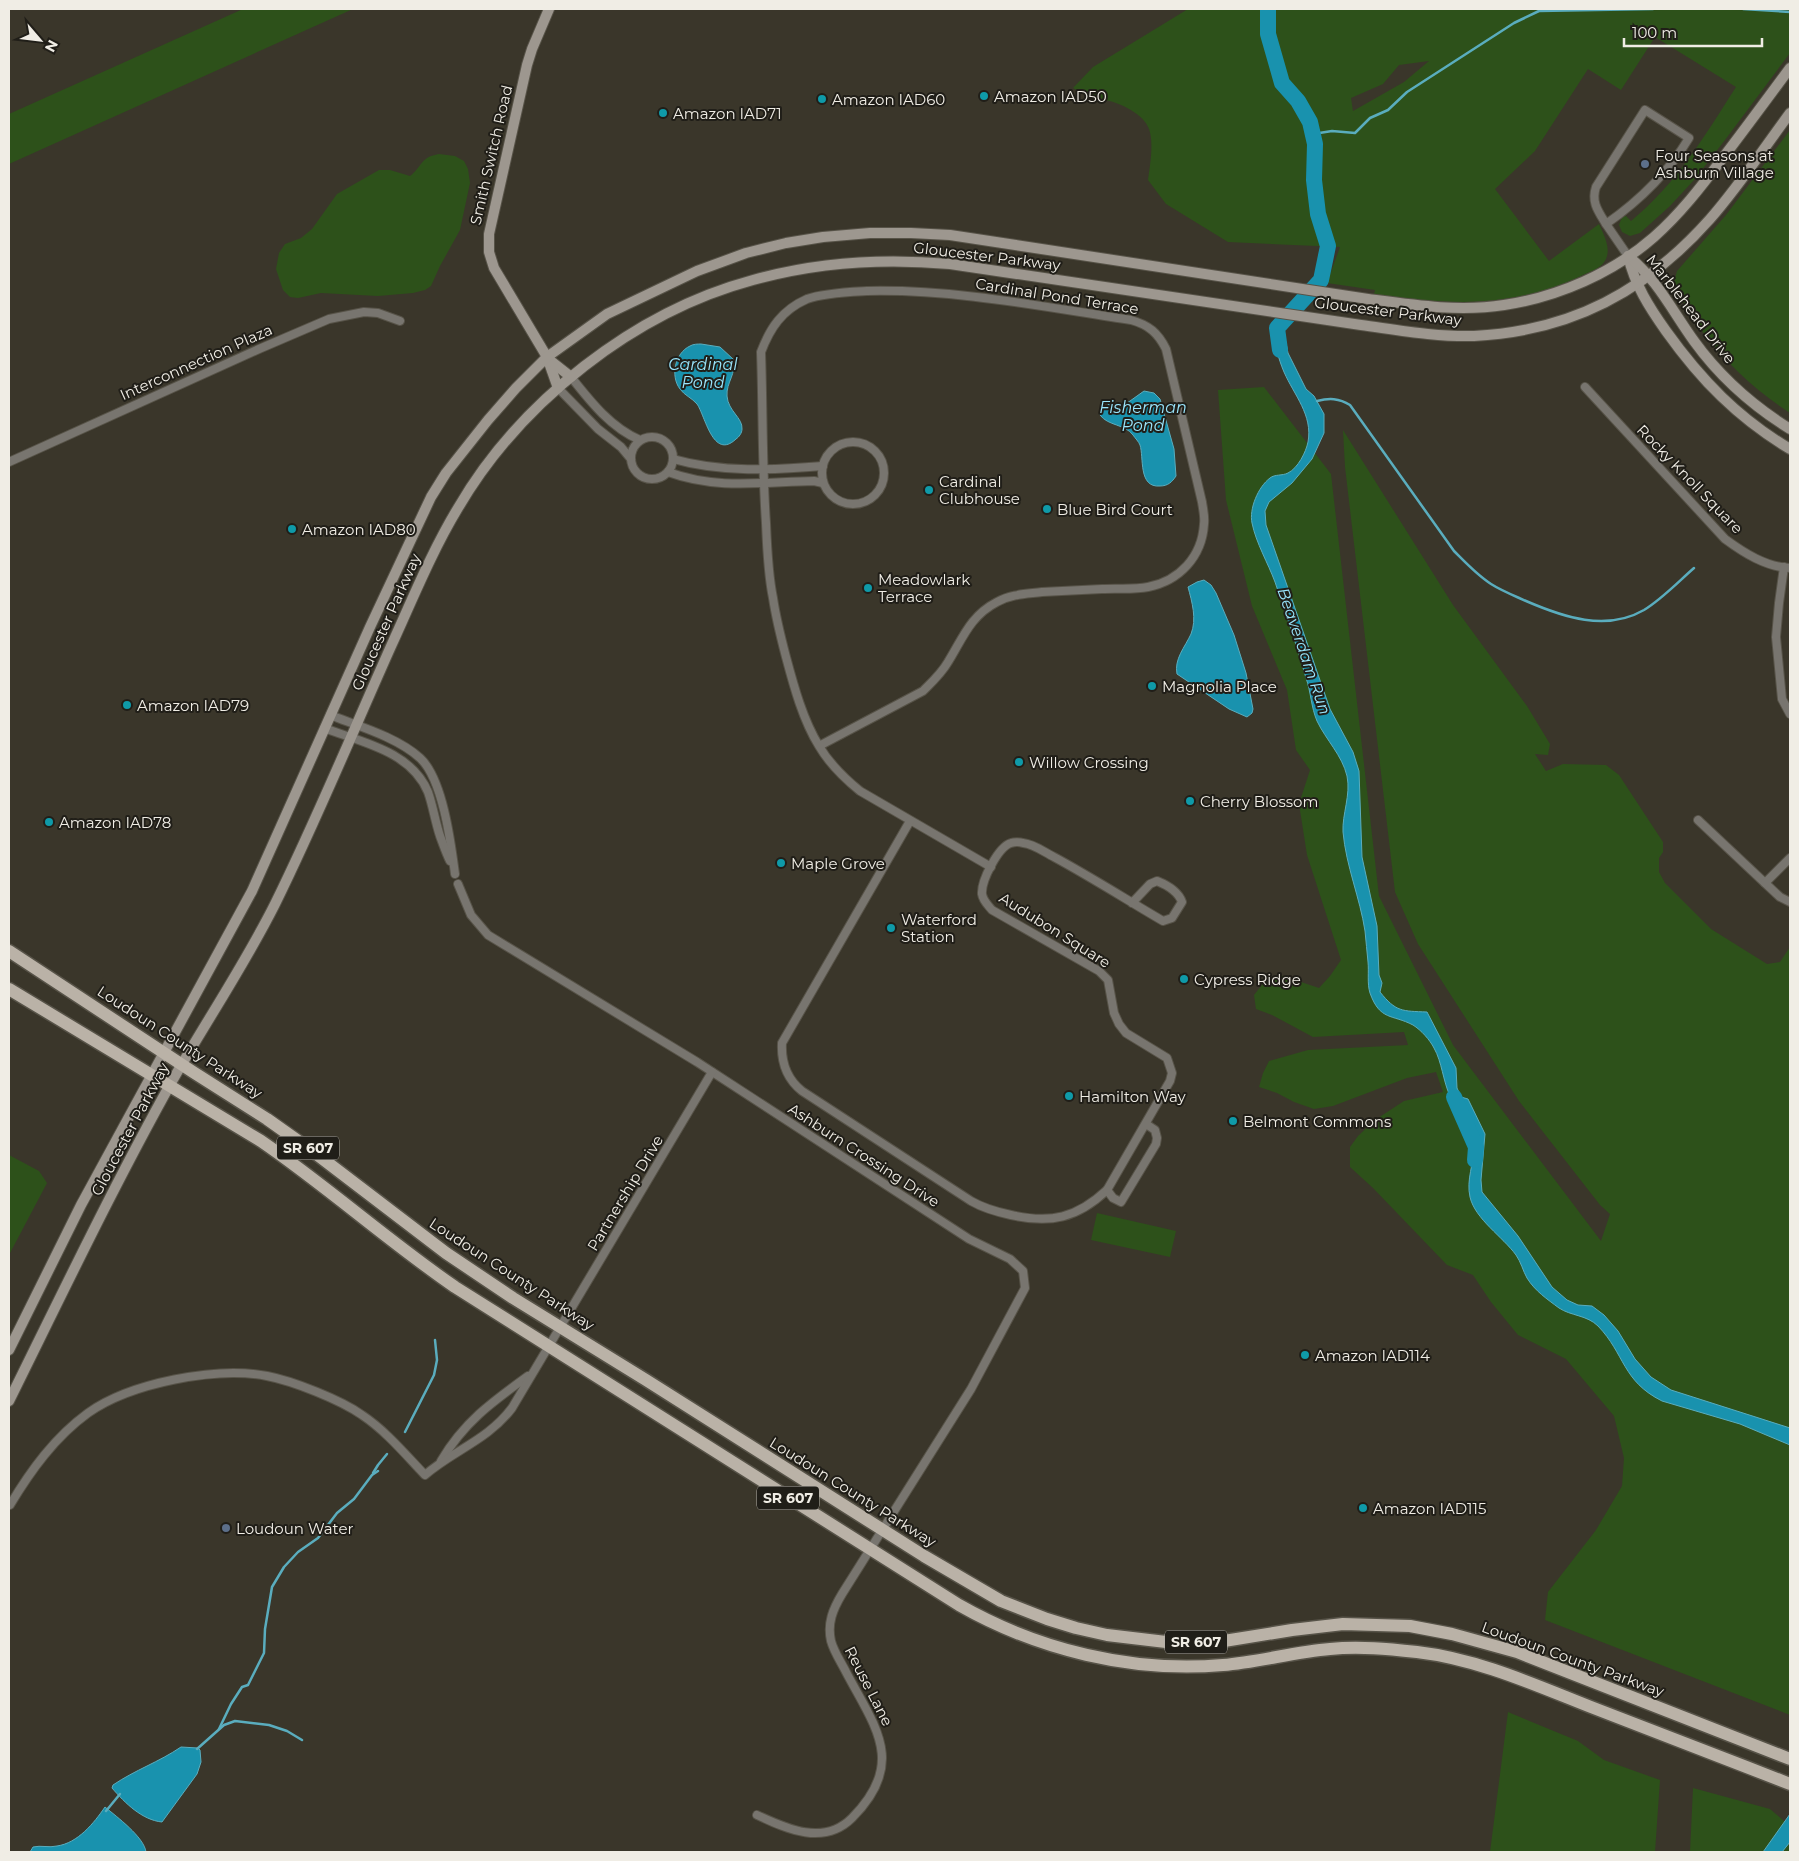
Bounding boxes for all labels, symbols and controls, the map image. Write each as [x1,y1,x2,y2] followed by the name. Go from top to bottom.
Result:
[15,15,65,65] north arrow
[1624,15,1762,47] scale bar
[1632,23,1677,42] text: 100 m
[41,37,62,55] text: N
[466,83,516,227] street label: Smith Switch Road
[994,87,1107,106] place label: Amazon IAD50
[832,90,945,109] place label: Amazon IAD60
[978,90,990,102] marker: Amazon IAD50
[816,93,828,105] marker: Amazon IAD60
[673,104,782,123] place label: Amazon IAD71
[657,107,669,119] marker: Amazon IAD71
[1655,146,1774,182] place label: Four Seasons at Ashburn Village
[1639,158,1651,170] marker: Four Seasons at Ashburn Village
[912,238,1062,275] street label: Gloucester Parkway
[1642,251,1740,367] street label: Marblehead Drive
[974,274,1140,318] street label: Cardinal Pond Terrace
[1313,293,1463,330] street label: Gloucester Parkway
[117,320,275,404] street label: Interconnection Plaza
[668,355,738,392] water label: Cardinal Pond
[1099,398,1187,435] water label: Fisherman Pond
[1633,420,1747,538] street label: Rocky Knoll Square
[939,472,1020,508] place label: Cardinal Clubhouse
[923,484,935,496] marker: Cardinal Clubhouse
[1057,500,1173,519] place label: Blue Bird Court
[1041,503,1053,515] marker: Blue Bird Court
[302,520,416,539] place label: Amazon IAD80
[286,523,298,535] marker: Amazon IAD80
[347,550,425,693] street label: Gloucester Parkway
[878,570,970,606] place label: Meadowlark Terrace
[862,582,874,594] marker: Meadowlark Terrace
[1273,585,1335,717] water label: Beaverdam Run
[1162,677,1277,696] place label: Magnolia Place
[1146,680,1158,692] marker: Magnolia Place
[137,696,249,715] place label: Amazon IAD79
[121,699,133,711] marker: Amazon IAD79
[1029,753,1149,772] place label: Willow Crossing
[1013,756,1025,768] marker: Willow Crossing
[1200,792,1318,811] place label: Cherry Blossom
[1184,795,1196,807] marker: Cherry Blossom
[59,813,171,832] place label: Amazon IAD78
[43,816,55,828] marker: Amazon IAD78
[791,854,885,873] place label: Maple Grove
[775,857,787,869] marker: Maple Grove
[996,888,1114,972] street label: Audubon Square
[901,910,977,946] place label: Waterford Station
[885,922,897,934] marker: Waterford Station
[1194,970,1301,989] place label: Cypress Ridge
[1178,973,1190,985] marker: Cypress Ridge
[94,982,267,1103] street label: Loudoun County Parkway
[87,1058,174,1199] street label: Gloucester Parkway
[1079,1087,1187,1106] place label: Hamilton Way
[1063,1090,1075,1102] marker: Hamilton Way
[785,1099,943,1211] street label: Ashburn Crossing Drive
[1243,1112,1391,1131] place label: Belmont Commons
[1227,1115,1239,1127] marker: Belmont Commons
[583,1132,667,1254] street label: Partnership Drive
[277,1136,339,1160] road number: SR 607
[426,1214,599,1335] street label: Loudoun County Parkway
[1315,1346,1430,1365] place label: Amazon IAD114
[1299,1349,1311,1361] marker: Amazon IAD114
[766,1433,941,1552] street label: Loudoun County Parkway
[757,1486,819,1510] road number: SR 607
[1373,1499,1486,1518] place label: Amazon IAD115
[1357,1502,1369,1514] marker: Amazon IAD115
[236,1519,354,1538] place label: Loudoun Water
[220,1522,232,1534] marker: Loudoun Water
[1479,1617,1668,1701] street label: Loudoun County Parkway
[1165,1630,1227,1654] road number: SR 607
[841,1643,897,1729] street label: Reuse Lane

